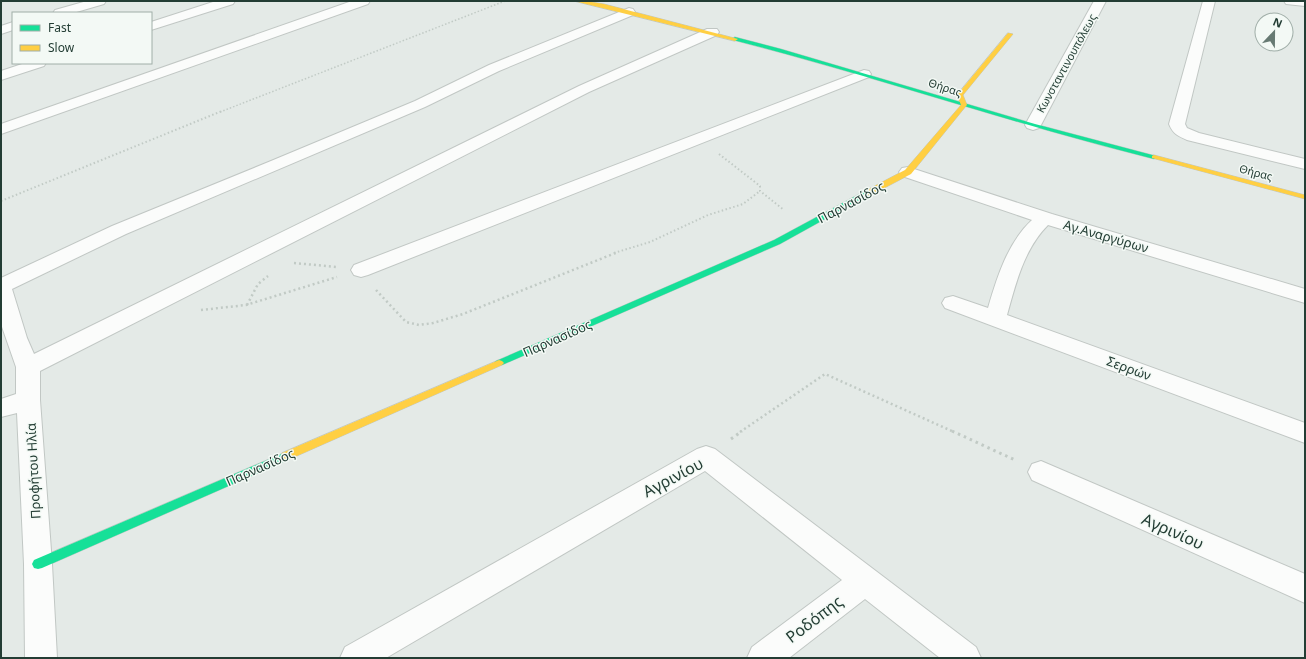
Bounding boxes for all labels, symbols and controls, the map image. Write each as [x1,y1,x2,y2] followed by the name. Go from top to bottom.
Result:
[1032,11,1100,115] street label: Κωνσταντινουπόλεως
[12,12,152,64] legend
[1254,12,1294,52] north arrow
[1271,14,1285,31] text: N
[48,19,72,36] text: Fast
[48,39,75,56] text: Slow
[927,75,963,99] street label: Θήρας
[1238,160,1274,184] street label: Θήρας
[814,177,888,227] street label: Παρνασίδος
[1061,215,1151,257] street label: Αγ.Αναργύρων
[520,315,594,361] street label: Παρνασίδος
[1104,352,1154,384] street label: Σερρών
[21,423,45,519] street label: Προφήτου Ηλία
[223,444,297,490] street label: Παρνασίδος
[639,452,707,502] street label: Αγρινίου
[1139,508,1207,554] street label: Αγρινίου
[781,590,847,648] street label: Ροδόπης

